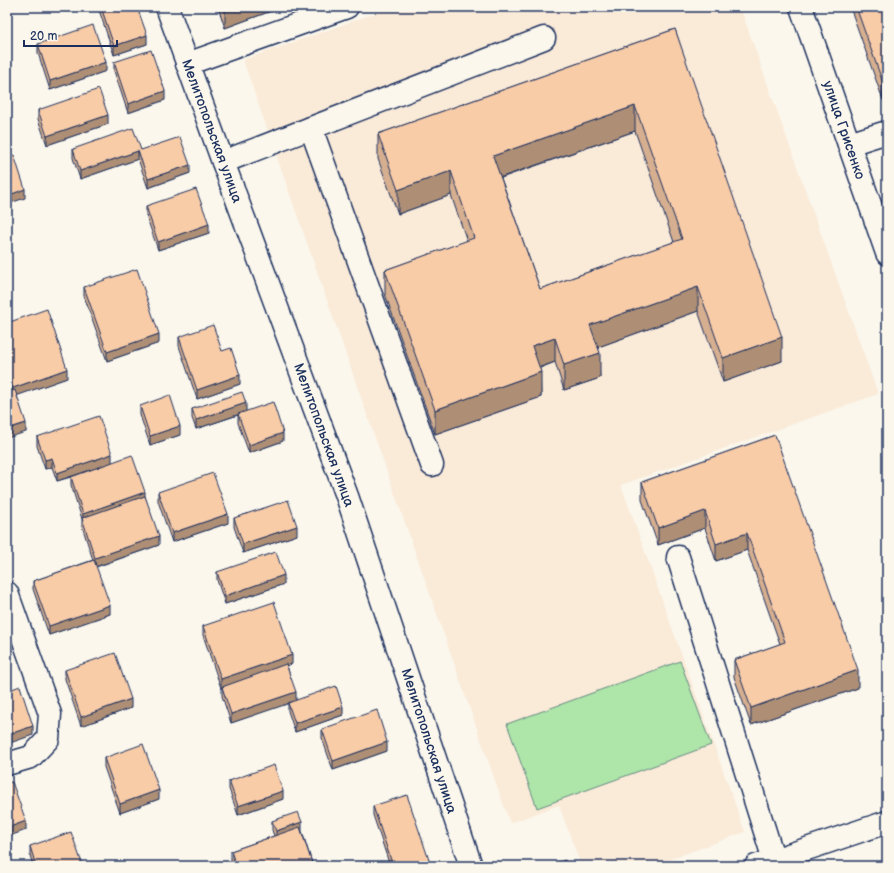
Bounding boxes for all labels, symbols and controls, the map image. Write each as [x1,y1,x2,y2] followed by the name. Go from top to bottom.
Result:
[24,22,117,48] scale bar
[30,29,57,44] text: 20 m
[178,57,246,206] street label: Мелитопольская улица
[819,79,869,181] street label: улица Грисенко
[290,361,358,510] street label: Мелитопольская улица
[397,666,461,816] street label: Мелитопольская улица

